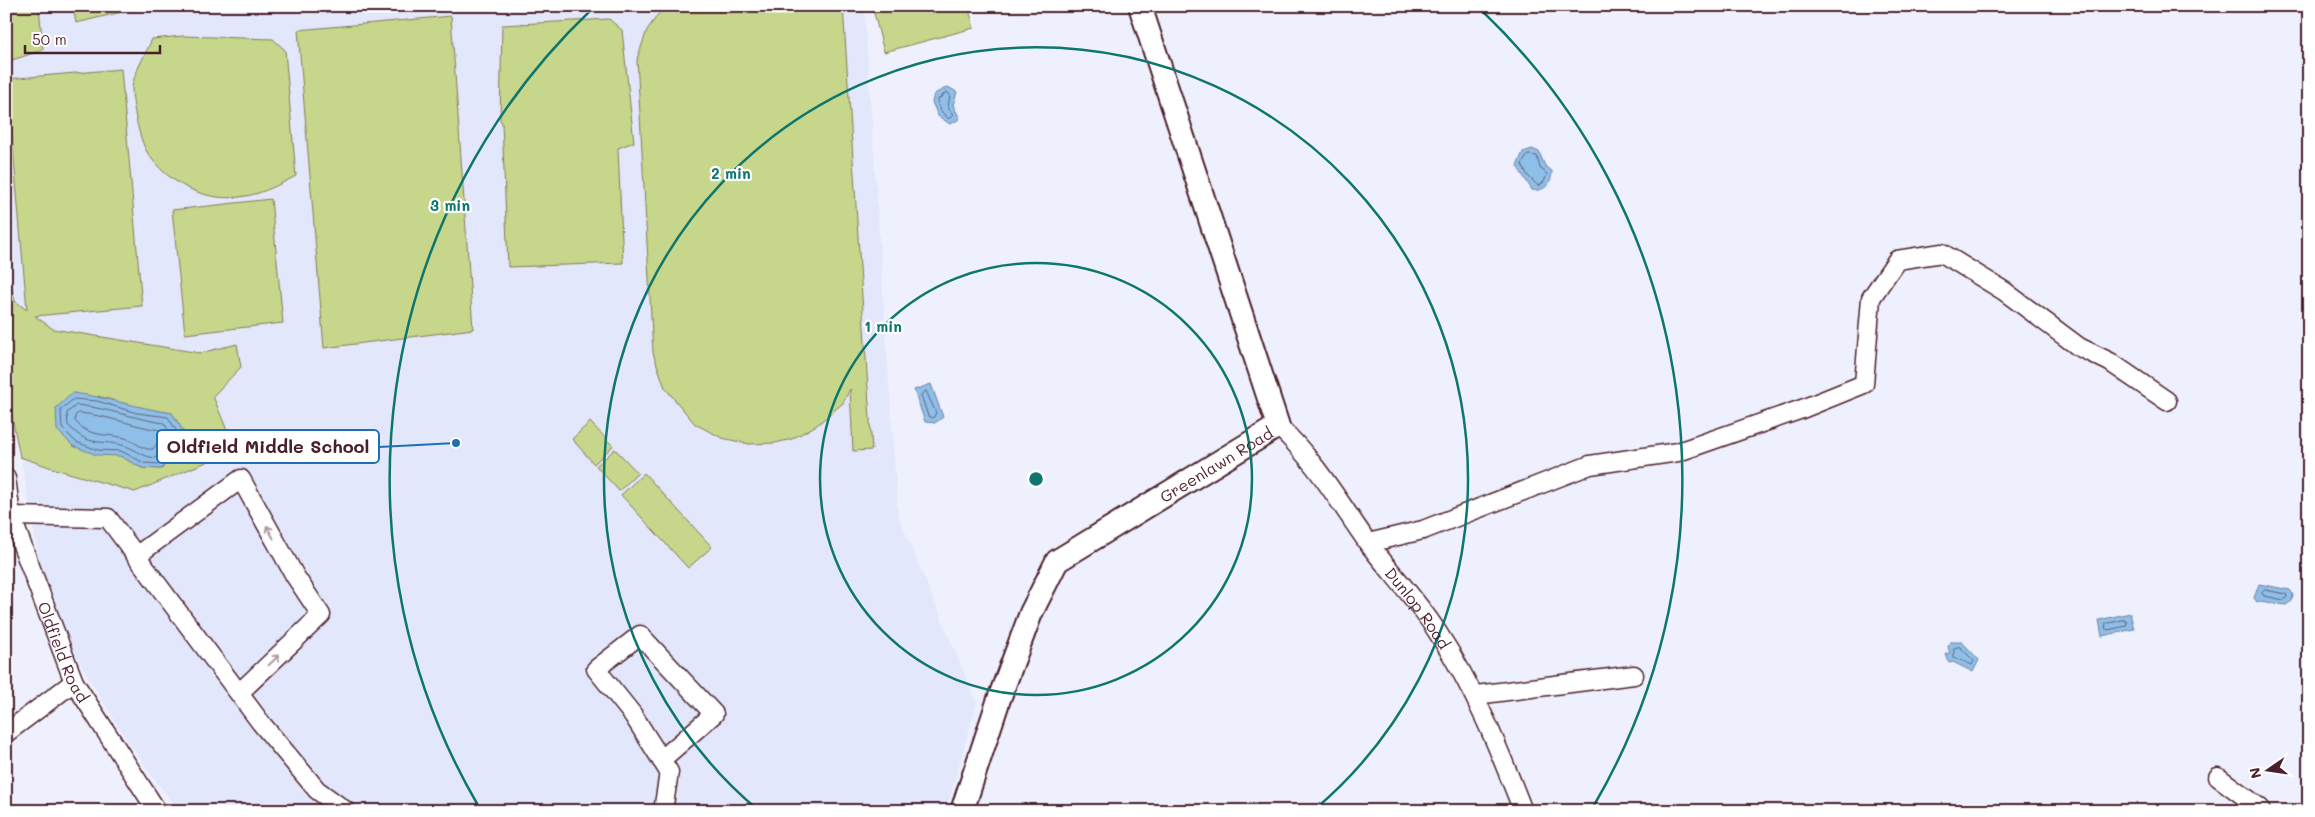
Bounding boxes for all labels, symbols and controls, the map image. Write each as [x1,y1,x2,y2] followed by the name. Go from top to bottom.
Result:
[25,22,160,54] scale bar
[32,29,67,49] text: 50 m
[711,163,751,183] text: 2 min
[430,195,470,215] text: 3 min
[864,316,902,336] text: 1 min
[1155,421,1276,507] street label: Greenlawn Road
[157,430,379,463] callout: Oldfield Middle School
[167,434,369,458] text: Oldfield Middle School
[1027,470,1045,488] centre of rings
[265,525,275,539] one-way arrow
[1381,562,1456,653] street label: Dunlop Road
[34,598,95,706] street label: Oldfield Road
[268,654,280,666] one-way arrow
[2242,744,2292,794] north arrow
[2244,766,2265,780] text: N

